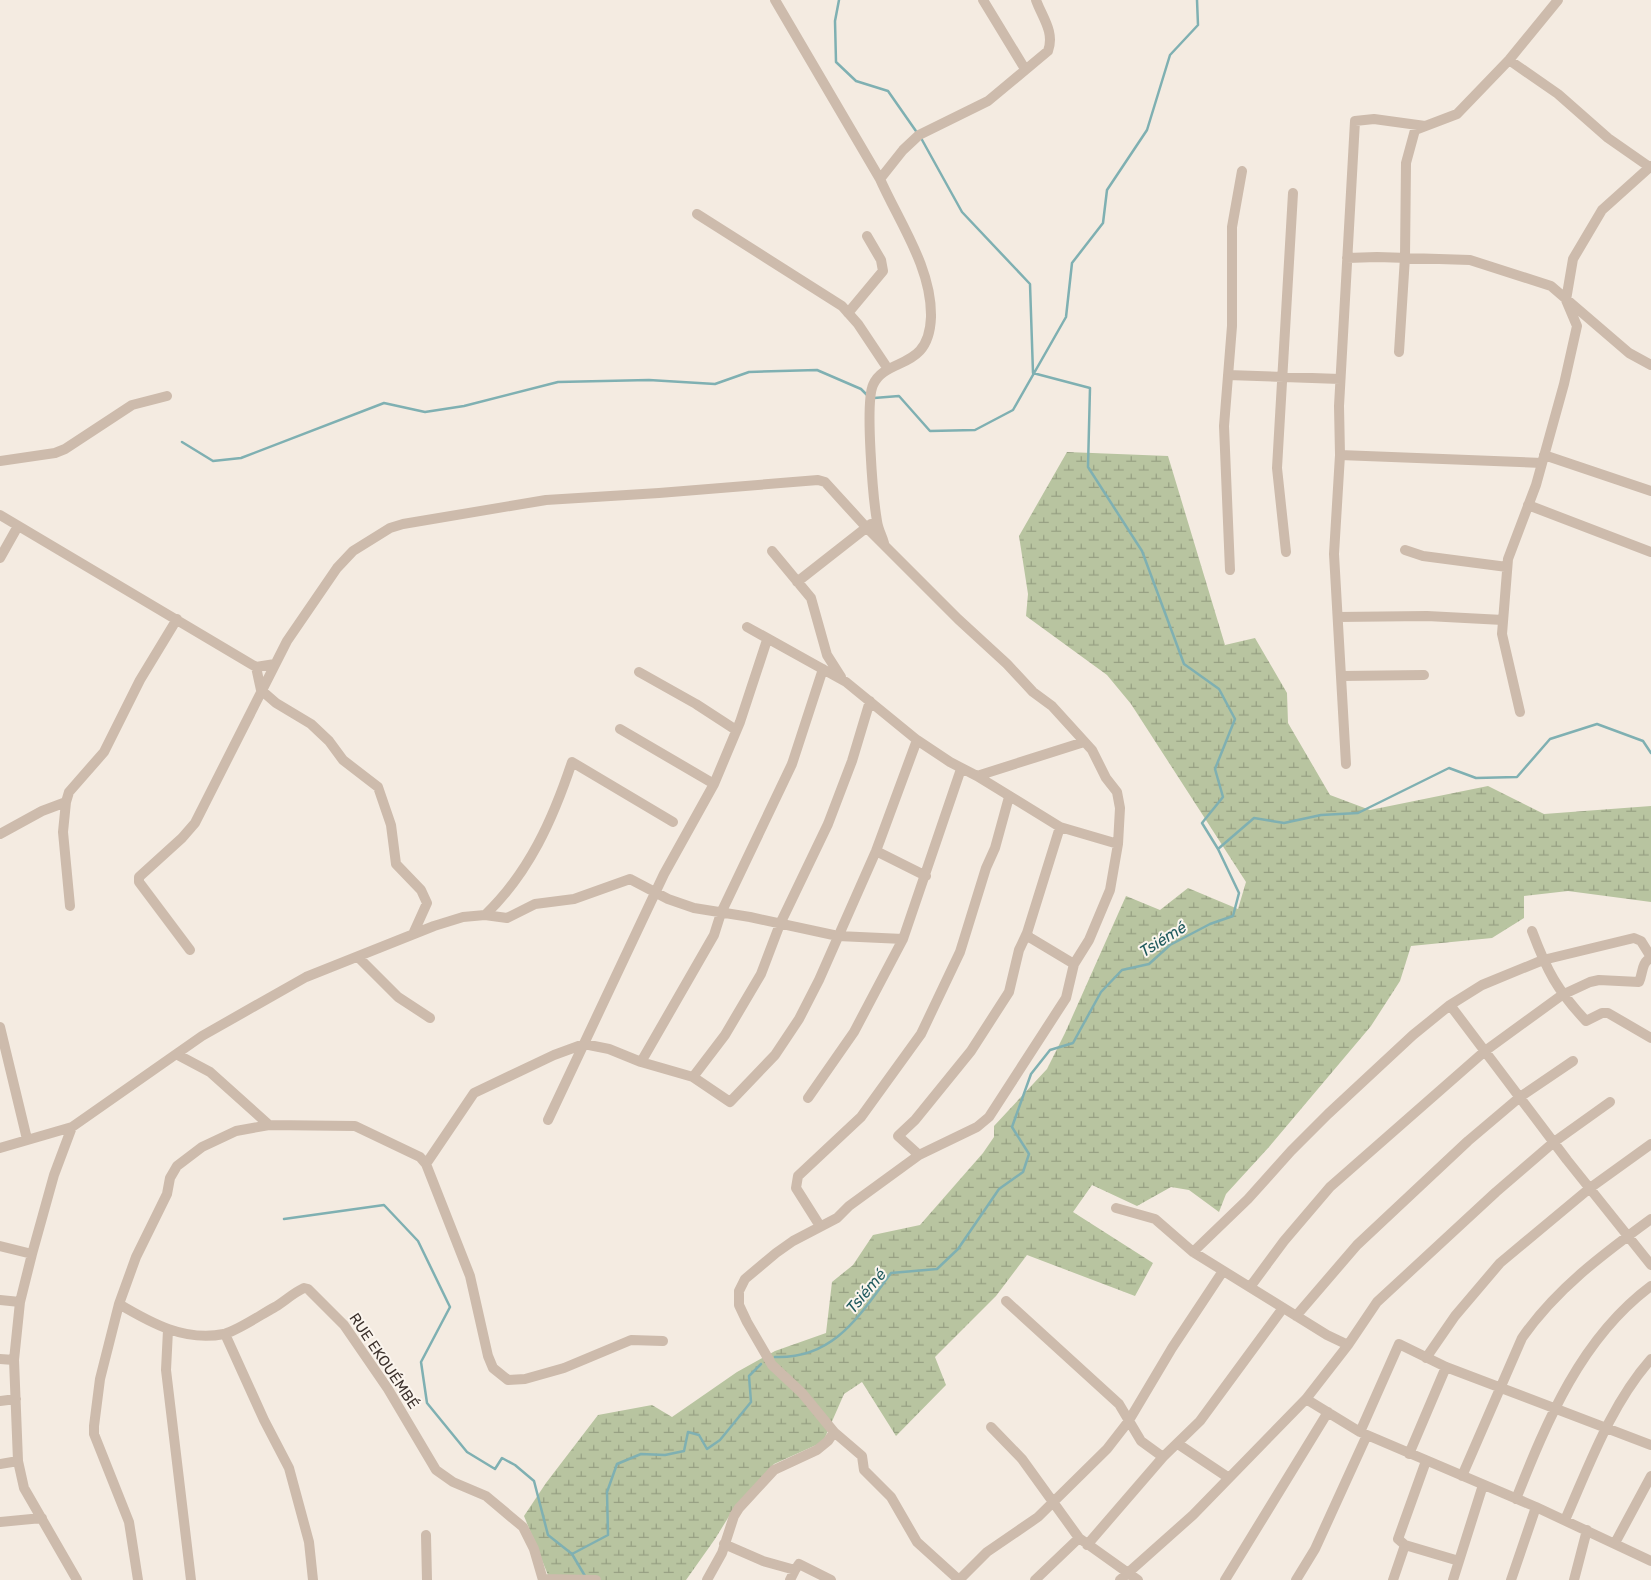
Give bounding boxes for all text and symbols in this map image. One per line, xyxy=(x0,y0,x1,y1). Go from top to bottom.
water label: Tsiémé xyxy=(1136,917,1190,961)
water label: Tsiémé xyxy=(842,1265,890,1317)
street label: RUE EKOUÉMBÉ xyxy=(345,1310,423,1412)

